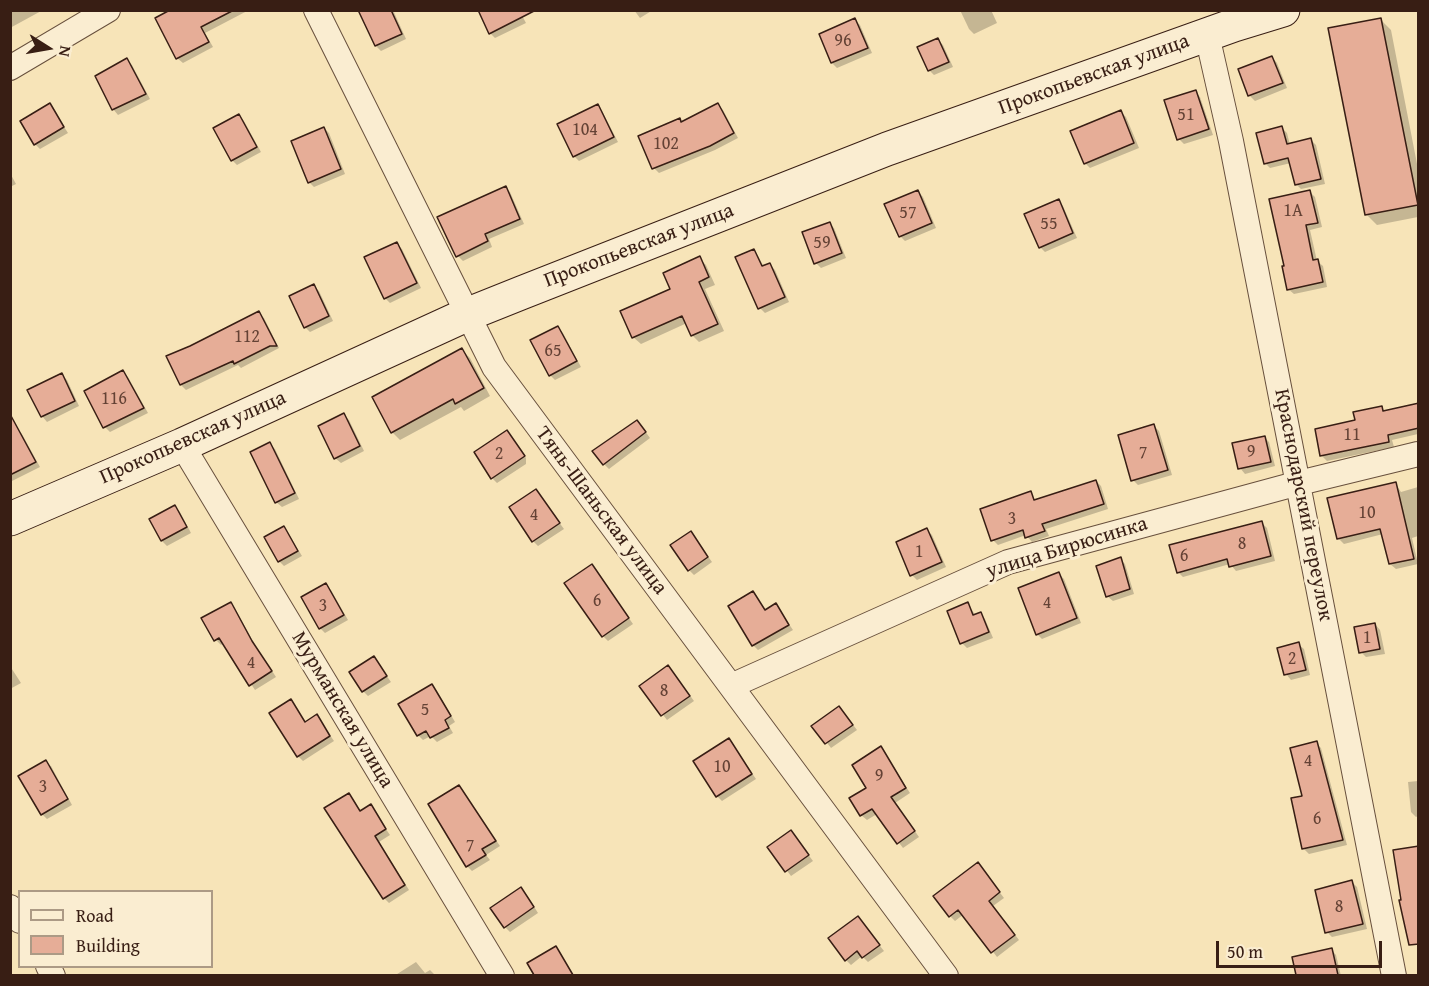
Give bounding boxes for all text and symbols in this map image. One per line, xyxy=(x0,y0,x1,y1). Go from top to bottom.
north arrow xyxy=(18,18,78,78)
street label: Прокопьевская улица xyxy=(995,29,1193,121)
house number: 96 xyxy=(834,30,852,52)
text: N xyxy=(53,44,78,59)
house number: 51 xyxy=(1177,104,1195,126)
house number: 104 xyxy=(572,119,598,141)
house number: 102 xyxy=(653,133,679,155)
street label: Прокопьевская улица xyxy=(540,198,738,294)
house number: 1А xyxy=(1283,200,1303,222)
house number: 57 xyxy=(899,202,917,224)
house number: 55 xyxy=(1040,213,1058,235)
house number: 59 xyxy=(813,232,831,254)
house number: 112 xyxy=(234,326,260,348)
house number: 65 xyxy=(544,340,562,362)
street label: Прокопьевская улица xyxy=(96,386,290,490)
street label: Краснодарский переулок xyxy=(1268,387,1338,623)
house number: 116 xyxy=(101,388,127,410)
street label: Тянь-Шаньская улица xyxy=(530,422,672,600)
house number: 11 xyxy=(1343,424,1361,446)
house number: 9 xyxy=(1247,441,1255,463)
house number: 7 xyxy=(1139,442,1147,464)
house number: 2 xyxy=(495,443,503,465)
house number: 10 xyxy=(1358,502,1376,524)
house number: 4 xyxy=(530,504,538,526)
house number: 3 xyxy=(1008,508,1016,530)
street label: улица Бирюсинка xyxy=(983,512,1151,584)
house number: 8 xyxy=(1238,533,1246,555)
house number: 1 xyxy=(915,541,923,563)
house number: 6 xyxy=(1180,545,1188,567)
house number: 6 xyxy=(593,590,601,612)
house number: 4 xyxy=(1043,592,1051,614)
house number: 3 xyxy=(319,595,327,617)
street label: Мурманская улица xyxy=(285,627,399,793)
house number: 1 xyxy=(1363,627,1371,649)
house number: 2 xyxy=(1288,648,1296,670)
house number: 4 xyxy=(247,652,255,674)
house number: 8 xyxy=(660,680,668,702)
house number: 5 xyxy=(421,699,429,721)
house number: 4 xyxy=(1304,750,1312,772)
house number: 10 xyxy=(713,756,731,778)
house number: 9 xyxy=(875,765,883,787)
house number: 3 xyxy=(39,776,47,798)
house number: 6 xyxy=(1313,808,1321,830)
house number: 7 xyxy=(466,835,474,857)
legend xyxy=(18,890,213,968)
house number: 8 xyxy=(1335,896,1343,918)
text: Road xyxy=(76,902,114,929)
scale bar xyxy=(1219,929,1386,967)
text: Building xyxy=(76,932,140,959)
text: 50 m xyxy=(1227,938,1263,965)

